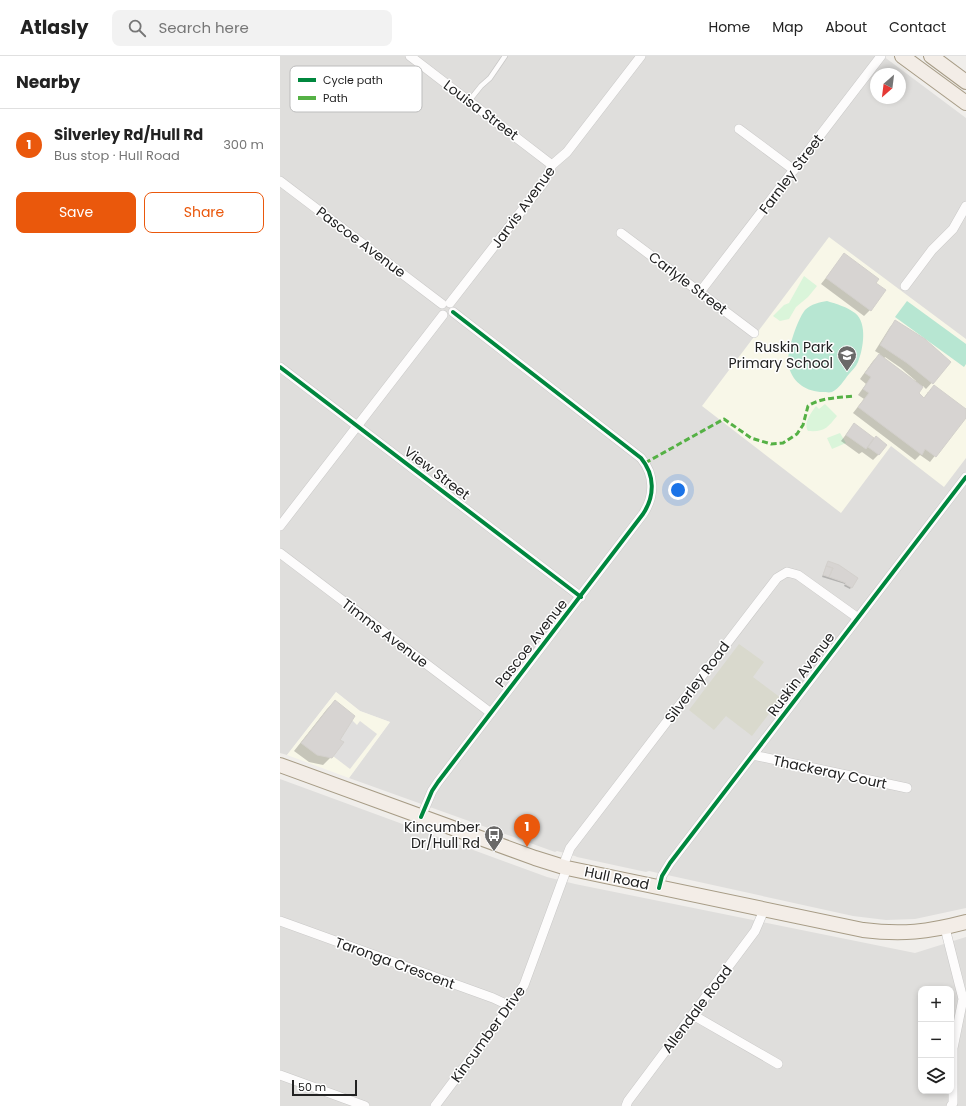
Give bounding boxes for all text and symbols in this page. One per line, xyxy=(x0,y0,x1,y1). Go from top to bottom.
search box xyxy=(112,10,392,46)
text: Atlasly xyxy=(20,14,88,41)
icon: search xyxy=(126,17,148,39)
text: Search here xyxy=(158,17,249,38)
text: Home xyxy=(708,17,750,37)
text: Map xyxy=(772,17,803,37)
text: About xyxy=(825,17,867,37)
text: Contact xyxy=(889,17,946,37)
legend xyxy=(290,66,422,112)
north arrow xyxy=(870,68,906,104)
text: Nearby xyxy=(16,70,80,94)
text: Cycle path xyxy=(323,72,383,88)
street label: Louisa Street xyxy=(439,75,523,145)
text: Path xyxy=(323,90,348,106)
text: Silverley Rd/Hull Rd xyxy=(54,124,203,145)
street label: Farnley Street xyxy=(754,130,828,218)
text: 1 xyxy=(27,135,31,154)
text: 300 m xyxy=(223,135,264,154)
text: Bus stop · Hull Road xyxy=(54,146,180,165)
street label: Jarvis Avenue xyxy=(486,162,560,252)
button: Save xyxy=(16,192,136,233)
button: Share xyxy=(144,192,264,233)
street label: Pascoe Avenue xyxy=(312,202,410,282)
street label: Carlyle Street xyxy=(645,247,731,319)
place label: Ruskin Park Primary School xyxy=(728,337,834,373)
school or university icon: Ruskin Park Primary School xyxy=(836,344,858,372)
street label: View Street xyxy=(400,442,474,504)
your location xyxy=(668,480,688,500)
street label: Timms Avenue xyxy=(338,594,433,672)
street label: Pascoe Avenue xyxy=(490,594,572,691)
street label: Ruskin Avenue xyxy=(763,628,839,720)
street label: Silverley Road xyxy=(660,637,734,727)
street label: Thackeray Court xyxy=(771,750,889,794)
pin: 1 xyxy=(514,814,540,847)
place label: Kincumber Dr/Hull Rd xyxy=(404,817,480,853)
bus stop icon: Kincumber Dr/Hull Rd xyxy=(483,824,505,852)
street label: Hull Road xyxy=(583,861,651,895)
street label: Taronga Crescent xyxy=(332,932,458,994)
street label: Allendale Road xyxy=(657,961,737,1057)
street label: Kincumber Drive xyxy=(446,981,530,1086)
map controls xyxy=(918,986,954,1094)
button: + xyxy=(918,986,954,1022)
button: − xyxy=(918,1022,954,1058)
button: layers xyxy=(918,1058,954,1094)
scale bar xyxy=(292,1078,357,1097)
text: 50 m xyxy=(298,1079,326,1095)

